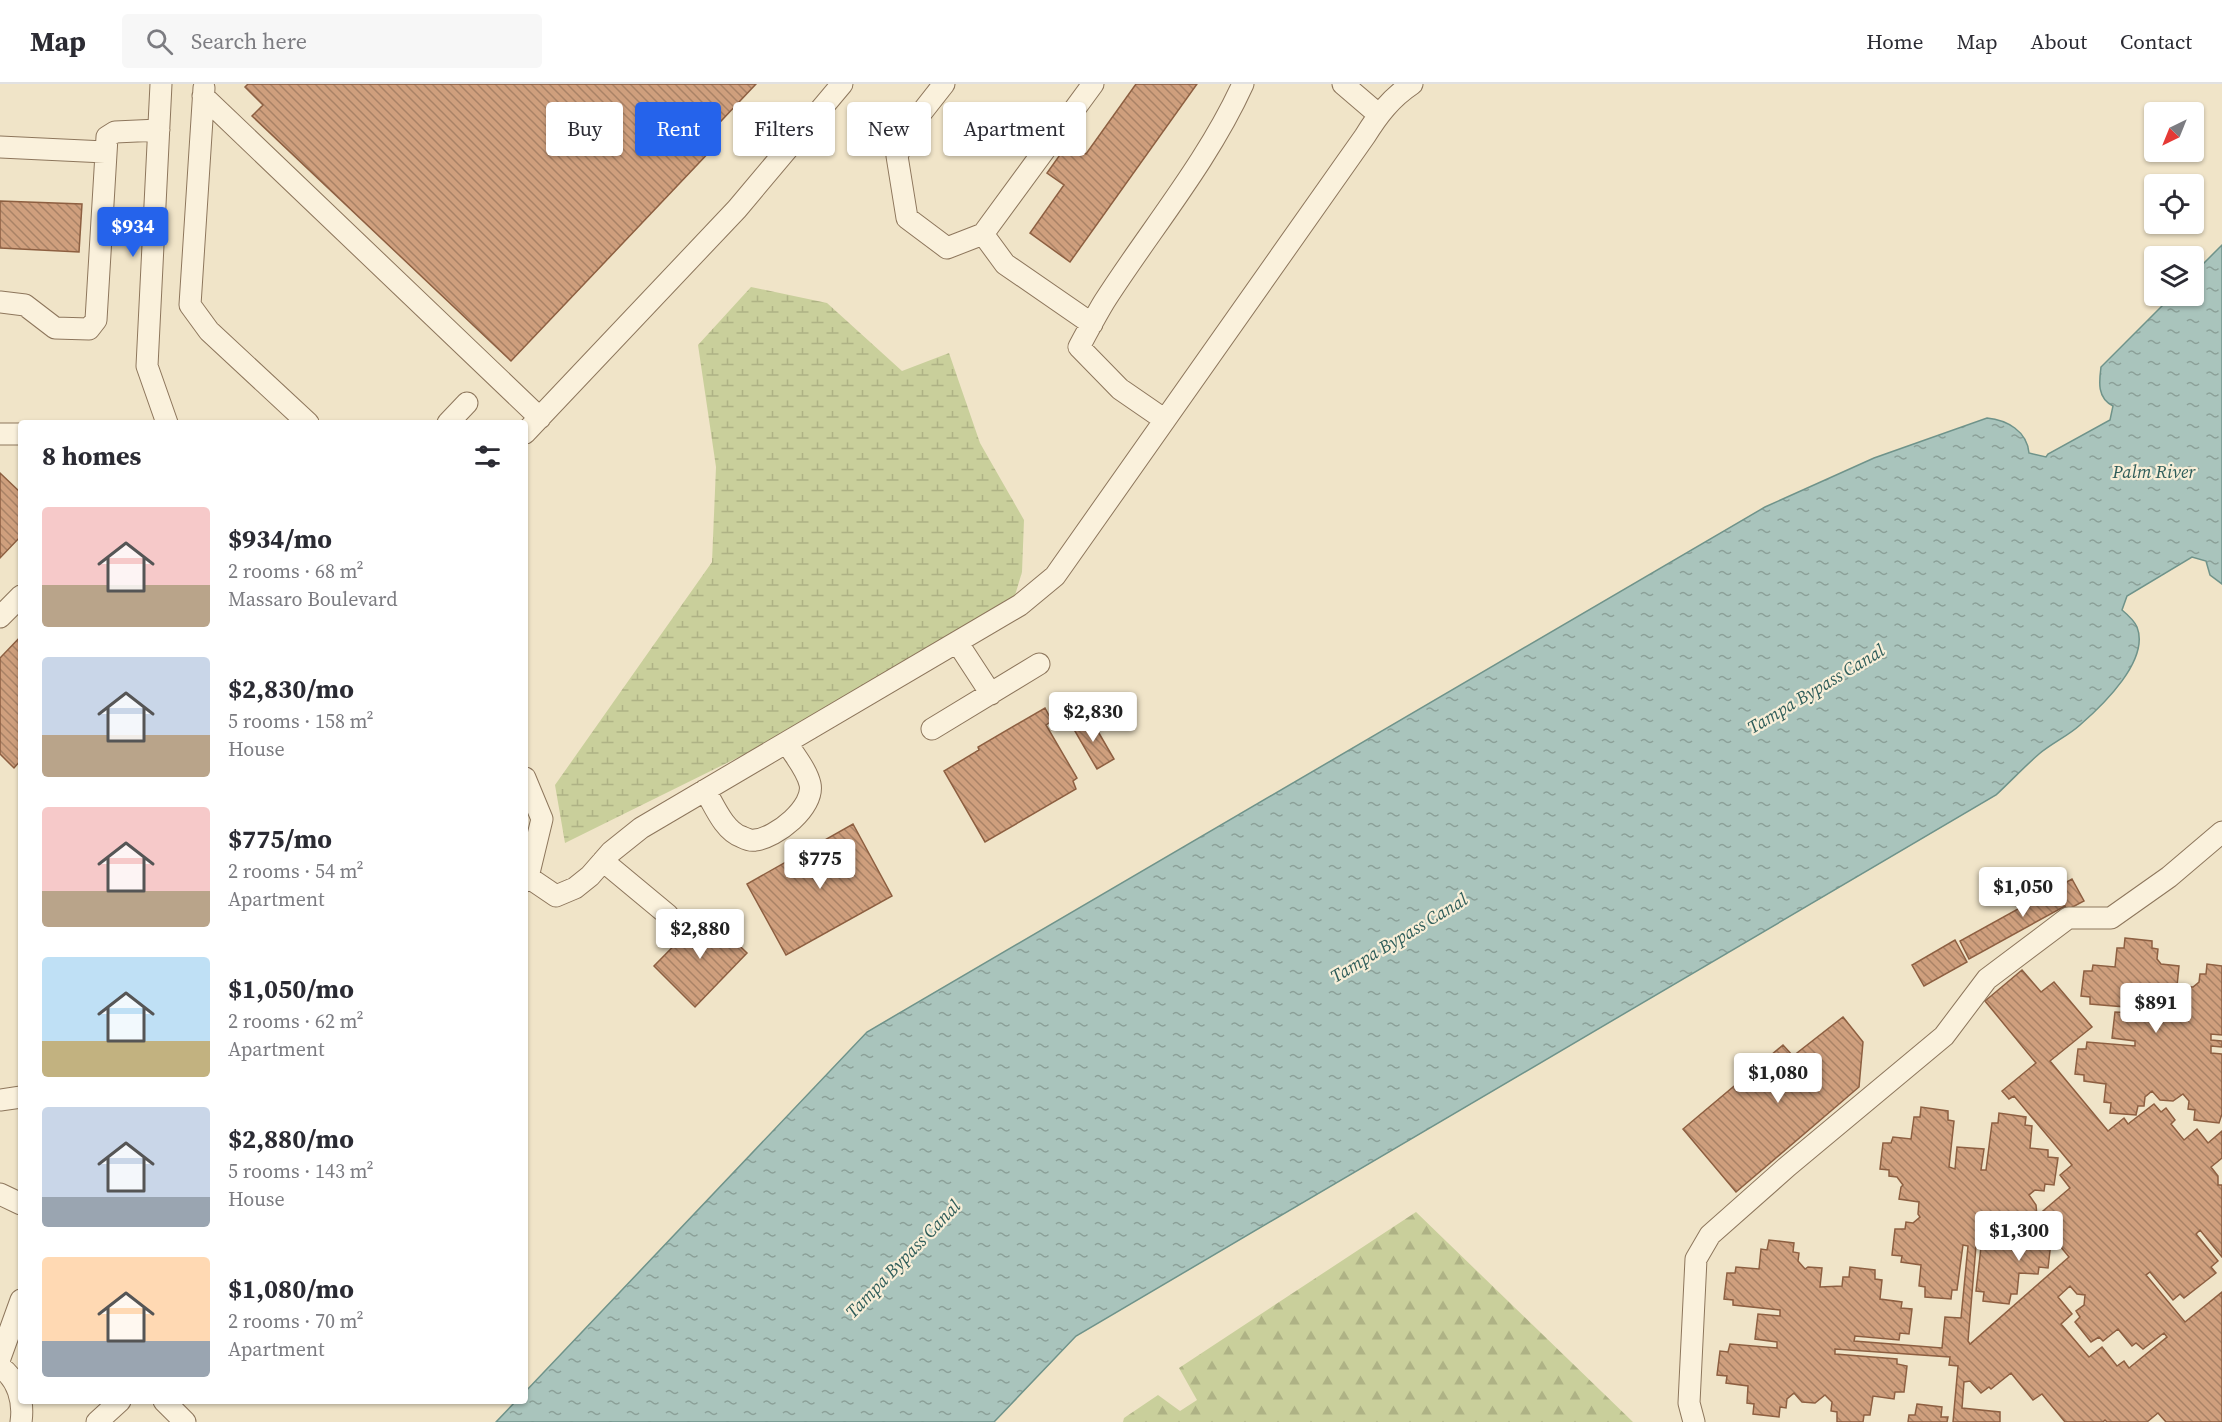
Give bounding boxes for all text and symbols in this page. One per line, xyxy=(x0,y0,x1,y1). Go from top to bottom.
search box xyxy=(122,14,542,68)
text: Map xyxy=(30,22,86,60)
icon: search xyxy=(143,25,176,58)
text: Search here xyxy=(191,26,307,56)
text: Home xyxy=(1866,27,1924,56)
text: Map xyxy=(1957,27,1998,56)
text: About xyxy=(2031,27,2087,56)
text: Contact xyxy=(2120,27,2192,56)
chip: Buy xyxy=(546,102,623,156)
chip: Rent xyxy=(635,102,721,156)
chip: Filters xyxy=(733,102,835,156)
chip: New xyxy=(847,102,931,156)
chip: Apartment xyxy=(943,102,1086,156)
north arrow xyxy=(2144,102,2204,162)
map controls xyxy=(2144,102,2204,306)
button: locate xyxy=(2144,174,2204,234)
pin: $934 xyxy=(97,207,169,258)
text: $934 xyxy=(111,212,155,240)
button: layers xyxy=(2144,246,2204,306)
text: 8 homes xyxy=(42,438,141,474)
icon: filters xyxy=(471,440,504,473)
water label: Palm River xyxy=(2111,459,2196,484)
text: $934/mo xyxy=(228,521,332,557)
icon: home xyxy=(90,531,162,603)
text: 2 rooms · 68 m² xyxy=(228,557,364,585)
text: Massaro Boulevard xyxy=(228,585,398,613)
water label: Tampa Bypass Canal xyxy=(1743,638,1889,739)
text: $2,830/mo xyxy=(228,671,354,707)
icon: home xyxy=(90,681,162,753)
pin: $2,830 xyxy=(1044,692,1142,743)
text: $2,830 xyxy=(1063,697,1123,725)
text: 5 rooms · 158 m² xyxy=(228,707,374,735)
text: House xyxy=(228,735,285,763)
text: $775/mo xyxy=(228,821,332,857)
icon: home xyxy=(90,831,162,903)
pin: $775 xyxy=(784,839,856,890)
text: $775 xyxy=(798,844,842,872)
text: 2 rooms · 54 m² xyxy=(228,857,364,885)
pin: $1,050 xyxy=(1974,867,2072,918)
text: $1,050 xyxy=(1993,872,2053,900)
text: Apartment xyxy=(228,885,325,913)
water label: Tampa Bypass Canal xyxy=(1326,887,1472,988)
pin: $2,880 xyxy=(651,909,749,960)
text: $2,880 xyxy=(670,914,730,942)
text: $1,050/mo xyxy=(228,971,354,1007)
icon: home xyxy=(90,981,162,1053)
pin: $891 xyxy=(2120,983,2192,1034)
text: $891 xyxy=(2134,988,2178,1016)
text: 2 rooms · 62 m² xyxy=(228,1007,364,1035)
text: Apartment xyxy=(228,1035,325,1063)
pin: $1,080 xyxy=(1729,1053,1827,1104)
text: $1,080 xyxy=(1748,1058,1808,1086)
text: $2,880/mo xyxy=(228,1121,354,1157)
icon: home xyxy=(90,1131,162,1203)
text: 5 rooms · 143 m² xyxy=(228,1157,374,1185)
text: House xyxy=(228,1185,285,1213)
water label: Tampa Bypass Canal xyxy=(840,1194,966,1323)
pin: $1,300 xyxy=(1970,1211,2068,1262)
text: $1,300 xyxy=(1989,1216,2049,1244)
text: $1,080/mo xyxy=(228,1271,354,1307)
icon: home xyxy=(90,1281,162,1353)
text: 2 rooms · 70 m² xyxy=(228,1307,364,1335)
text: Apartment xyxy=(228,1335,325,1363)

